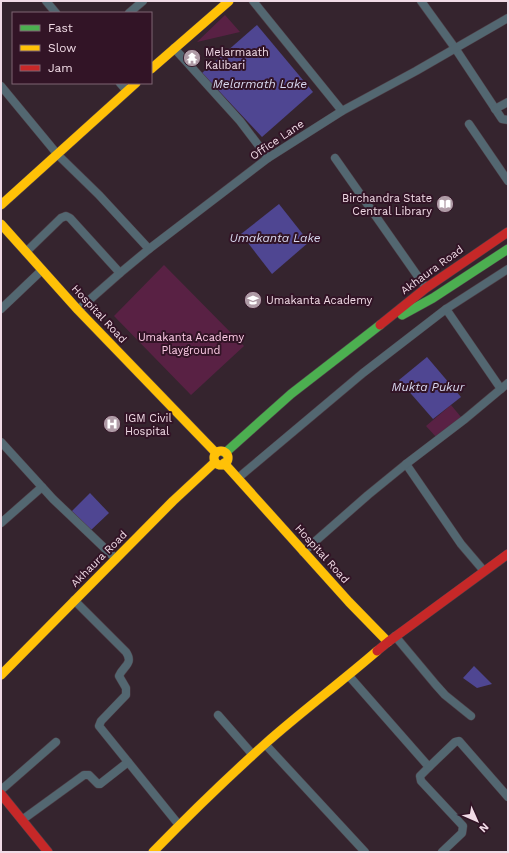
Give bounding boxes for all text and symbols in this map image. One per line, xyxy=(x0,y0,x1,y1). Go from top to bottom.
legend xyxy=(12,12,152,84)
text: Fast xyxy=(48,21,73,35)
text: Slow xyxy=(48,41,76,55)
place label: Melarmaath Kalibari xyxy=(205,46,269,72)
temple icon: Melarmaath Kalibari xyxy=(182,48,202,68)
text: Jam xyxy=(48,61,73,75)
water label: Melarmath Lake xyxy=(213,77,307,91)
street label: Office Lane xyxy=(248,117,306,163)
place label: Birchandra State Central Library xyxy=(342,192,432,218)
library icon: Birchandra State Central Library xyxy=(435,194,455,214)
water label: Umakanta Lake xyxy=(229,231,321,245)
street label: Akhaura Road xyxy=(398,243,466,297)
street label: Hospital Road xyxy=(69,282,129,346)
school or university icon: Umakanta Academy xyxy=(243,290,263,310)
place label: Umakanta Academy xyxy=(266,294,373,307)
park label: Umakanta Academy Playground xyxy=(138,331,244,357)
water label: Mukta Pukur xyxy=(392,380,466,394)
place label: IGM Civil Hospital xyxy=(125,412,172,438)
hospital icon: IGM Civil Hospital xyxy=(102,414,122,434)
street label: Hospital Road xyxy=(292,522,352,586)
street label: Akhaura Road xyxy=(68,528,130,590)
north arrow xyxy=(457,801,497,841)
text: N xyxy=(476,820,491,835)

